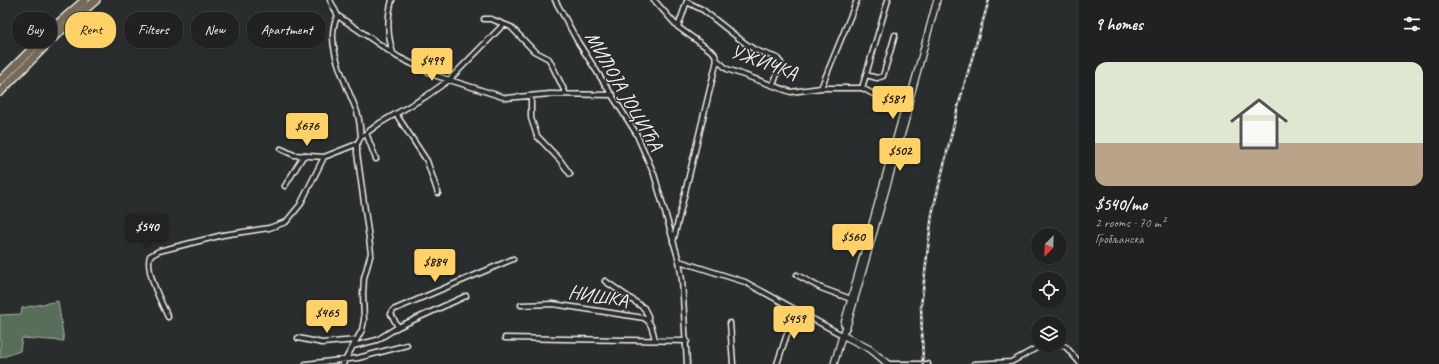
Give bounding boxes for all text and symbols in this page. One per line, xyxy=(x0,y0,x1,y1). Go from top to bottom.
chip: Buy xyxy=(12,12,57,48)
chip: Rent xyxy=(65,12,116,48)
chip: Filters xyxy=(124,12,183,48)
chip: New xyxy=(191,12,239,48)
chip: Apartment xyxy=(247,12,326,48)
icon: filters xyxy=(1401,13,1423,35)
text: 9 homes xyxy=(1095,14,1143,35)
street label: МИЛОЈА ЈОЦИЋА xyxy=(580,27,669,156)
street label: УЖИЧКА xyxy=(727,38,802,86)
pin: $499 xyxy=(408,48,456,82)
text: $499 xyxy=(420,53,444,69)
pin: $581 xyxy=(869,86,917,120)
icon: home xyxy=(1223,88,1295,160)
text: $581 xyxy=(881,91,905,107)
pin: $676 xyxy=(283,113,331,147)
text: $676 xyxy=(295,118,319,134)
pin: $502 xyxy=(876,138,924,172)
text: $502 xyxy=(888,143,912,159)
text: $540/mo xyxy=(1095,194,1147,215)
pin: $540 xyxy=(123,214,171,248)
text: 2 rooms · 70 m² xyxy=(1095,215,1165,231)
text: $540 xyxy=(135,219,159,235)
pin: $560 xyxy=(829,224,877,258)
north arrow xyxy=(1031,228,1067,264)
map controls xyxy=(1031,228,1067,352)
text: $560 xyxy=(841,229,865,245)
text: Гробљанска xyxy=(1095,231,1144,247)
pin: $884 xyxy=(411,249,459,283)
text: $884 xyxy=(423,254,447,270)
button: locate xyxy=(1031,272,1067,308)
street label: НИШКА xyxy=(566,279,630,313)
pin: $465 xyxy=(303,300,351,334)
text: $465 xyxy=(315,305,339,321)
pin: $459 xyxy=(770,306,818,340)
text: $459 xyxy=(782,311,806,327)
button: layers xyxy=(1031,316,1067,352)

